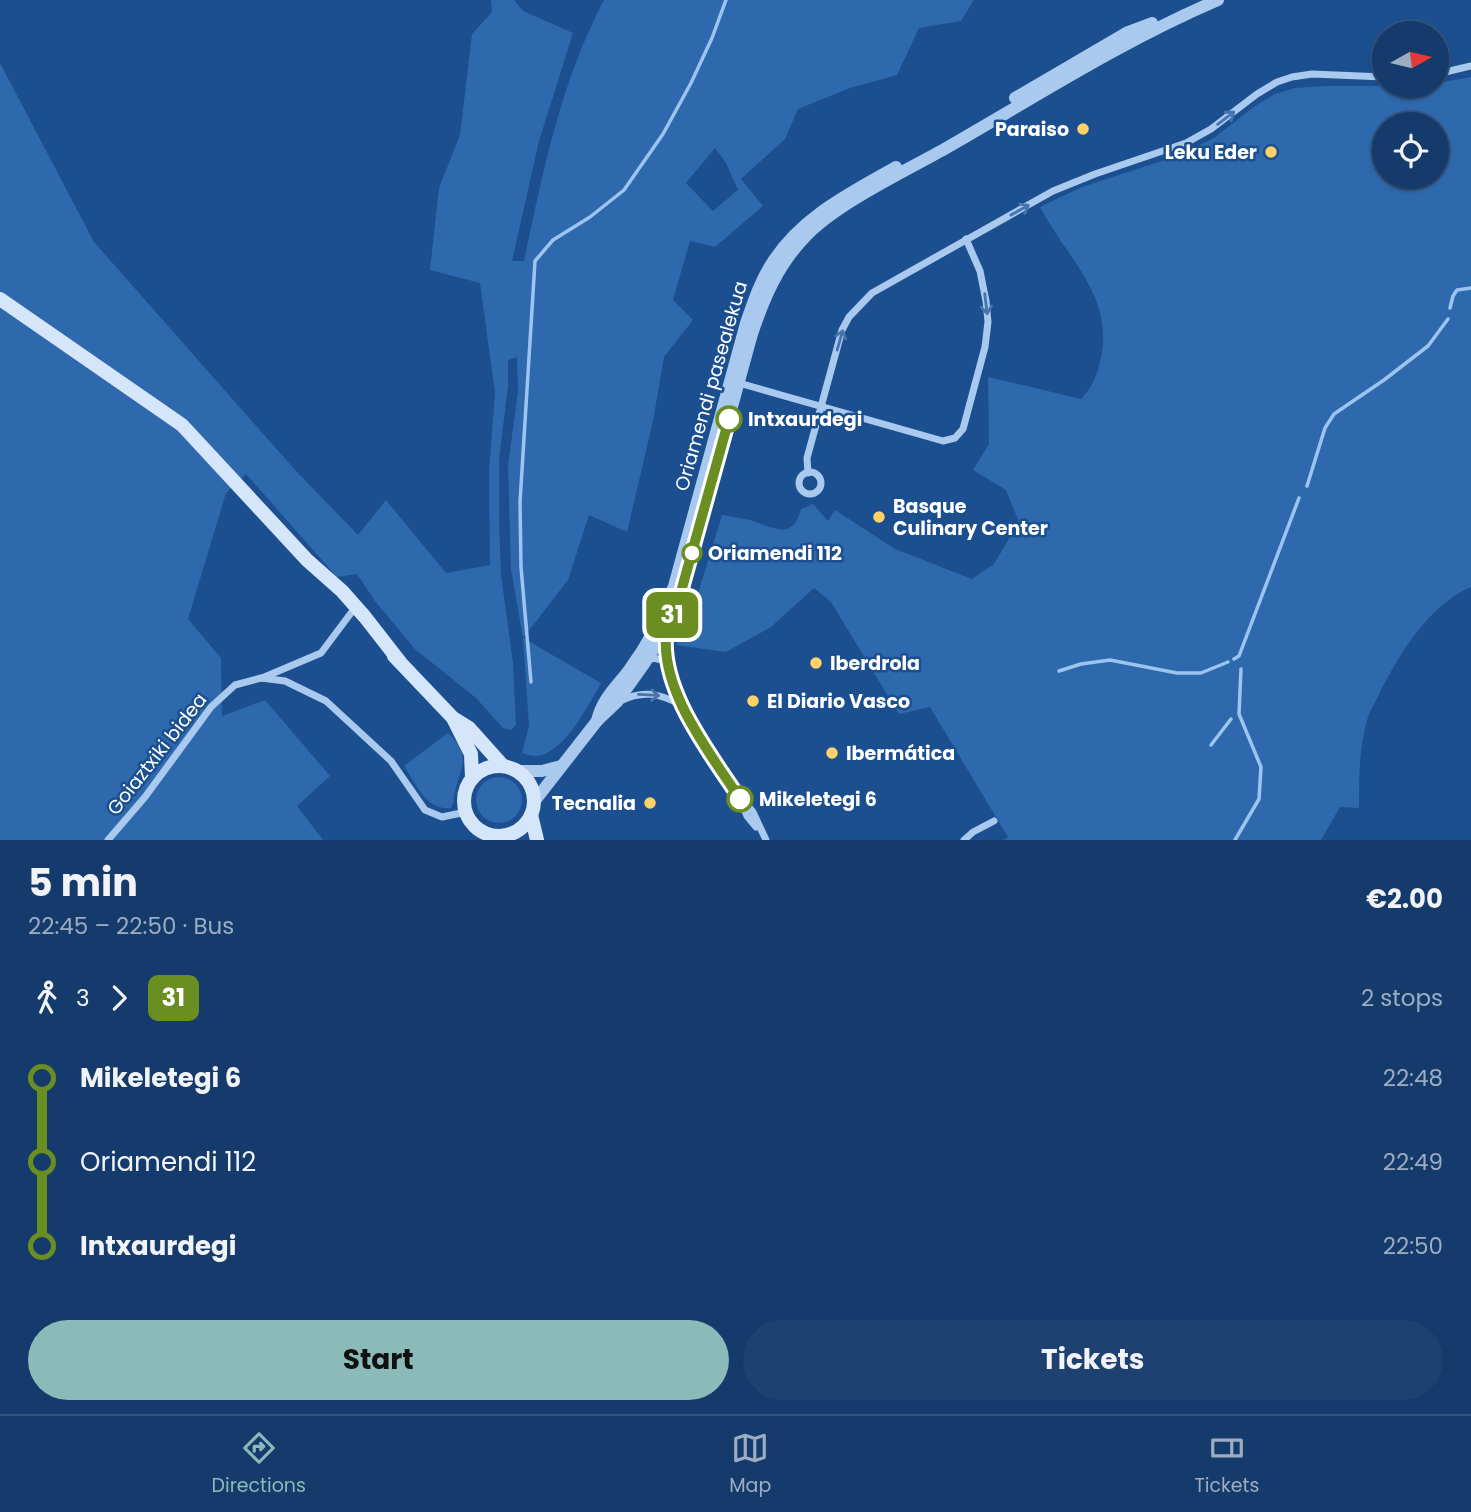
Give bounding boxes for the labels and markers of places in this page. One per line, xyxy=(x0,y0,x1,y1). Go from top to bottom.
place label: Paraiso xyxy=(995,116,1069,143)
marker: Paraiso xyxy=(1075,121,1091,137)
place label: Leku Eder xyxy=(1165,139,1257,166)
marker: Leku Eder xyxy=(1263,144,1279,160)
marker: Intxaurdegi xyxy=(716,406,742,432)
place label: Intxaurdegi xyxy=(748,406,862,433)
place label: Basque Culinary Center xyxy=(893,493,1048,542)
marker: Basque Culinary Center xyxy=(871,509,887,525)
place label: Oriamendi 112 xyxy=(708,540,842,567)
marker: Oriamendi 112 xyxy=(682,543,702,563)
place label: Iberdrola xyxy=(830,650,920,677)
marker: Iberdrola xyxy=(808,655,824,671)
place label: El Diario Vasco xyxy=(767,688,910,715)
marker: El Diario Vasco xyxy=(745,693,761,709)
place label: Ibermática xyxy=(846,740,955,767)
marker: Ibermática xyxy=(824,745,840,761)
marker: Mikeletegi 6 xyxy=(727,786,753,812)
place label: Mikeletegi 6 xyxy=(759,786,877,813)
place label: Tecnalia xyxy=(552,790,636,817)
marker: Tecnalia xyxy=(642,795,658,811)

